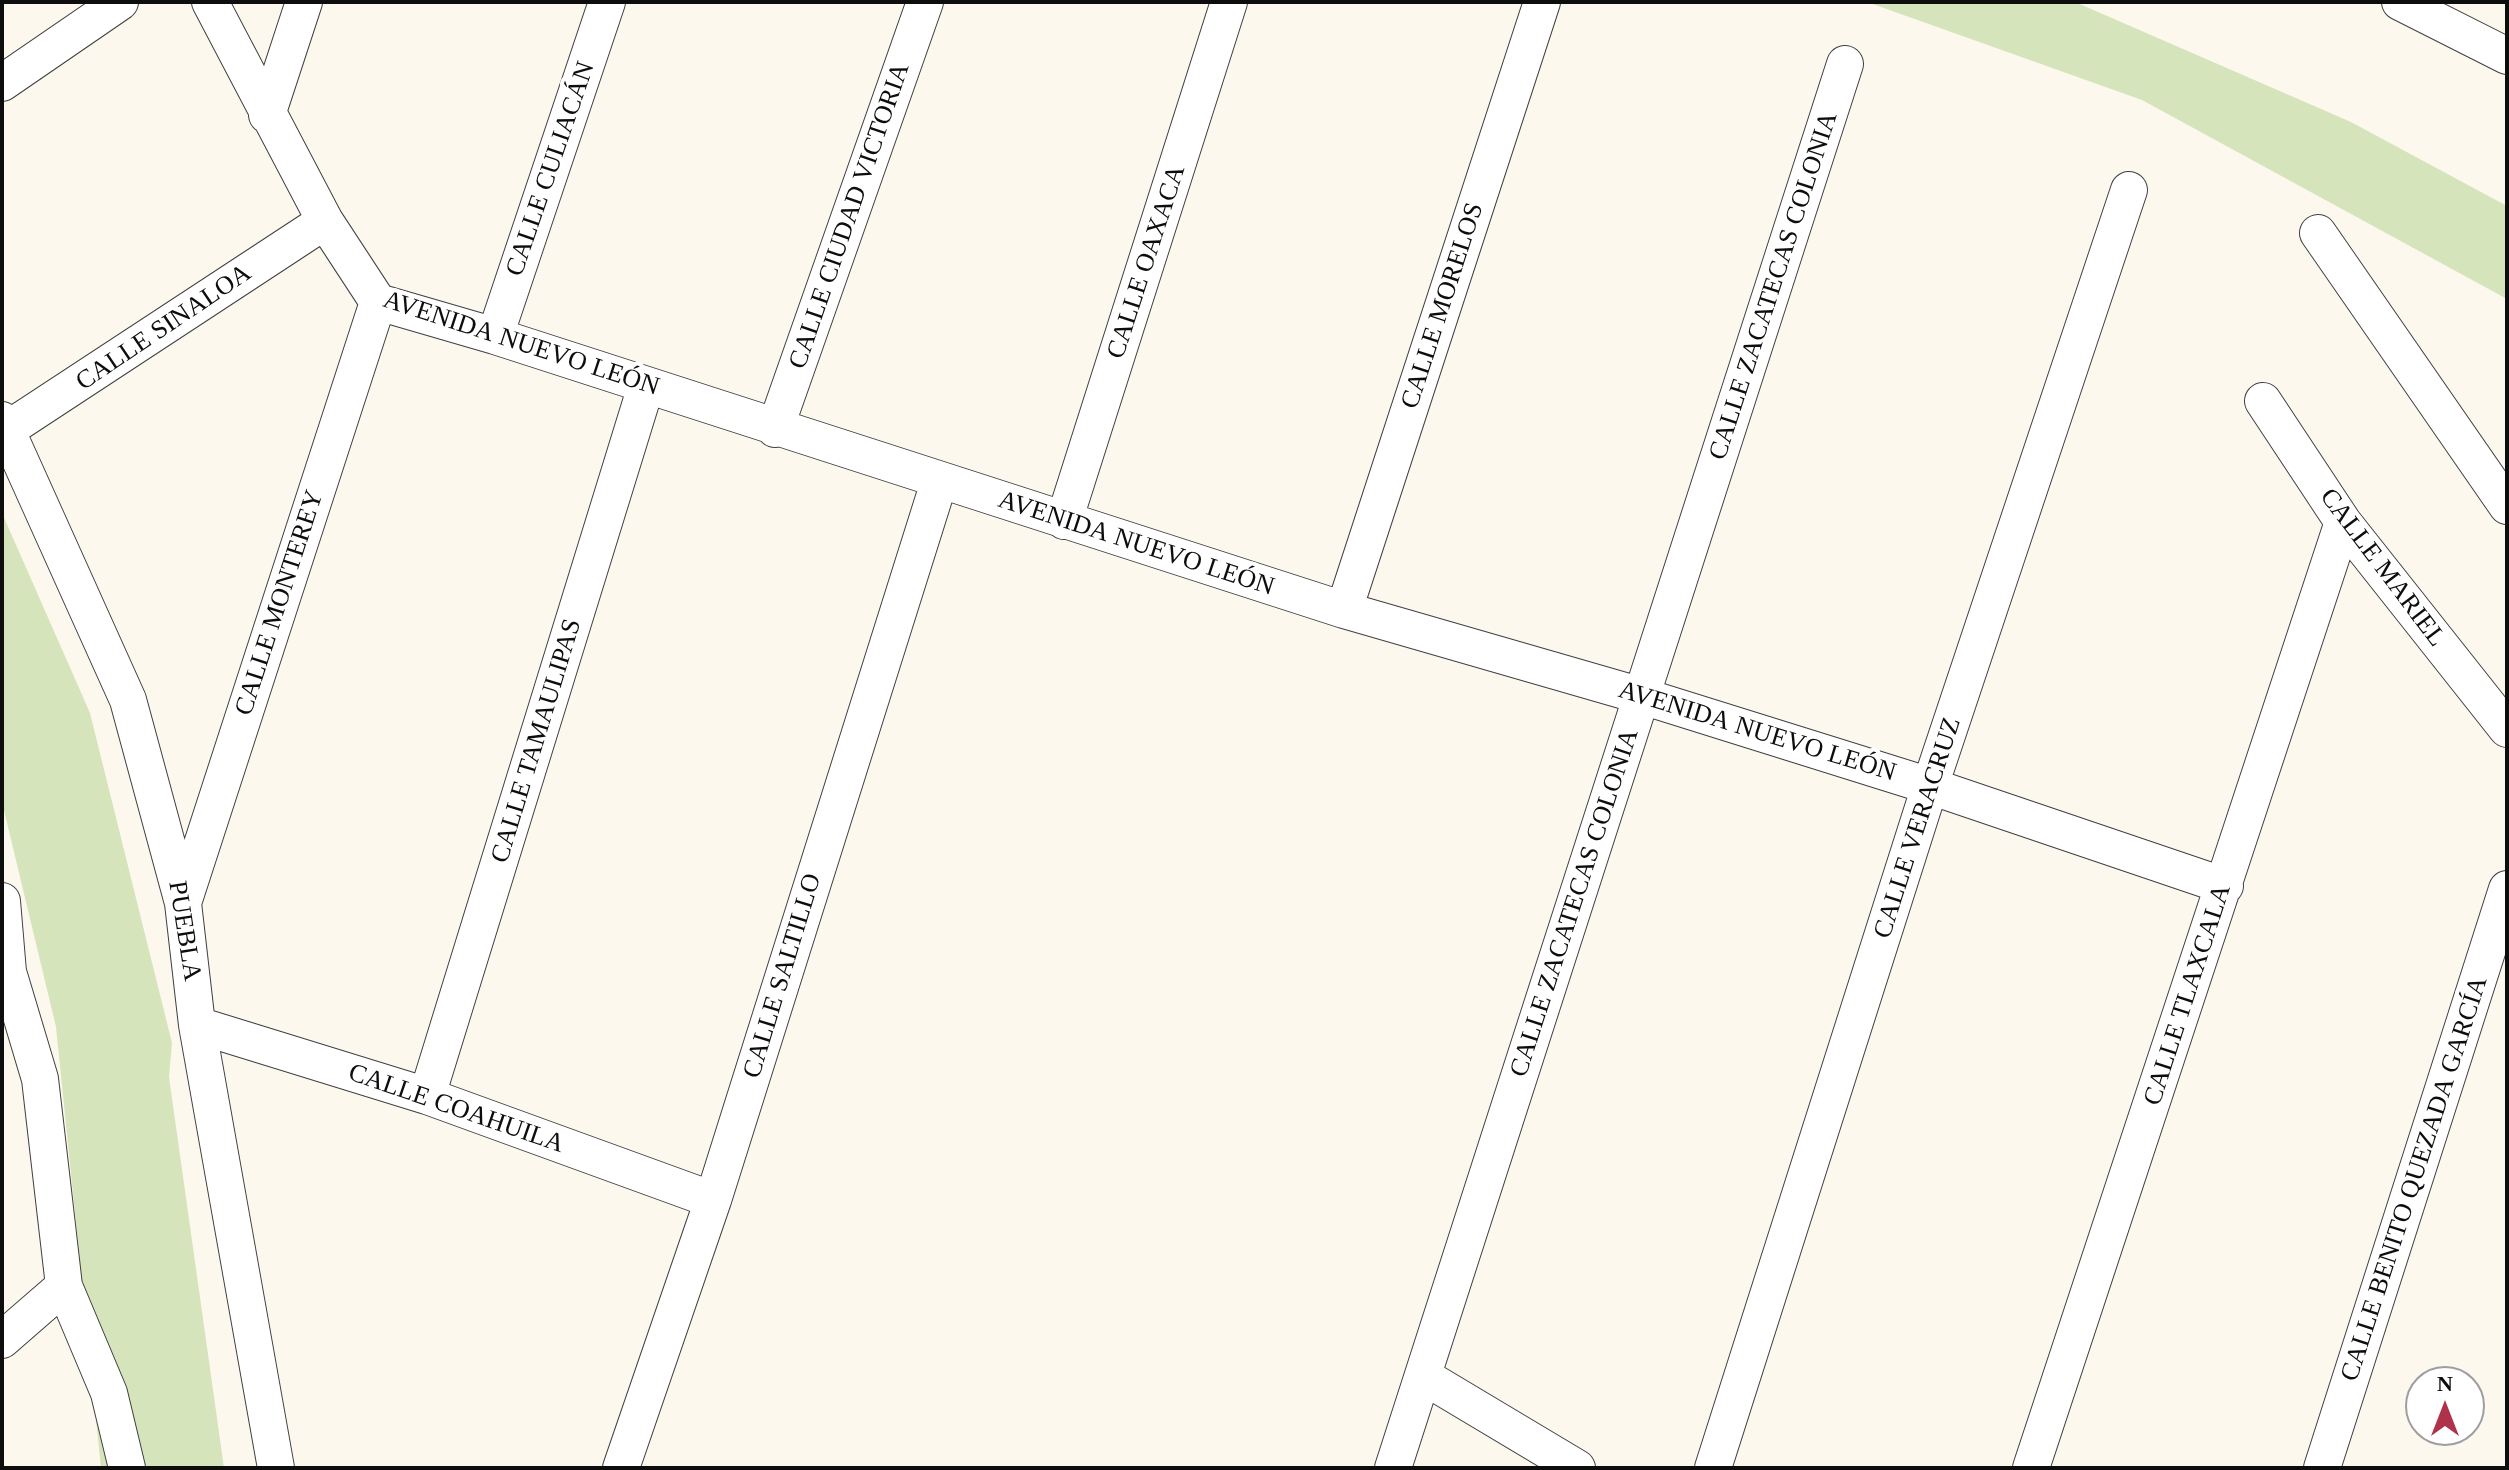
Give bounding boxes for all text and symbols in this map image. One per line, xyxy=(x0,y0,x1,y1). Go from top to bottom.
street label: CALLE CULIACÁN xyxy=(500,58,602,280)
street label: CALLE CIUDAD VICTORIA xyxy=(783,59,917,373)
street label: CALLE ZACATECAS COLONIA xyxy=(1703,108,1845,464)
street label: CALLE OAXACA xyxy=(1101,161,1193,363)
street label: CALLE MORELOS xyxy=(1395,199,1491,413)
street label: CALLE SINALOA xyxy=(71,258,257,398)
street label: AVENIDA NUEVO LEÓN xyxy=(379,285,663,403)
street label: CALLE MARIEL xyxy=(2312,483,2452,653)
street label: AVENIDA NUEVO LEÓN xyxy=(994,485,1278,603)
street label: CALLE MONTEREY xyxy=(229,487,331,719)
street label: CALLE TAMAULIPAS xyxy=(485,615,589,867)
street label: AVENIDA NUEVO LEÓN xyxy=(1615,675,1899,789)
street label: CALLE VERACRUZ xyxy=(1868,714,1968,942)
street label: CALLE ZACATECAS COLONIA xyxy=(1504,725,1646,1081)
street label: CALLE SALTILLO xyxy=(737,870,829,1082)
street label: PUEBLA xyxy=(161,879,207,983)
street label: CALLE TLAXCALA xyxy=(2138,881,2238,1109)
street label: CALLE BENITO QUEZADA GARCÍA xyxy=(2335,973,2495,1385)
street label: CALLE COAHUILA xyxy=(344,1057,568,1161)
north arrow xyxy=(2405,1366,2485,1446)

